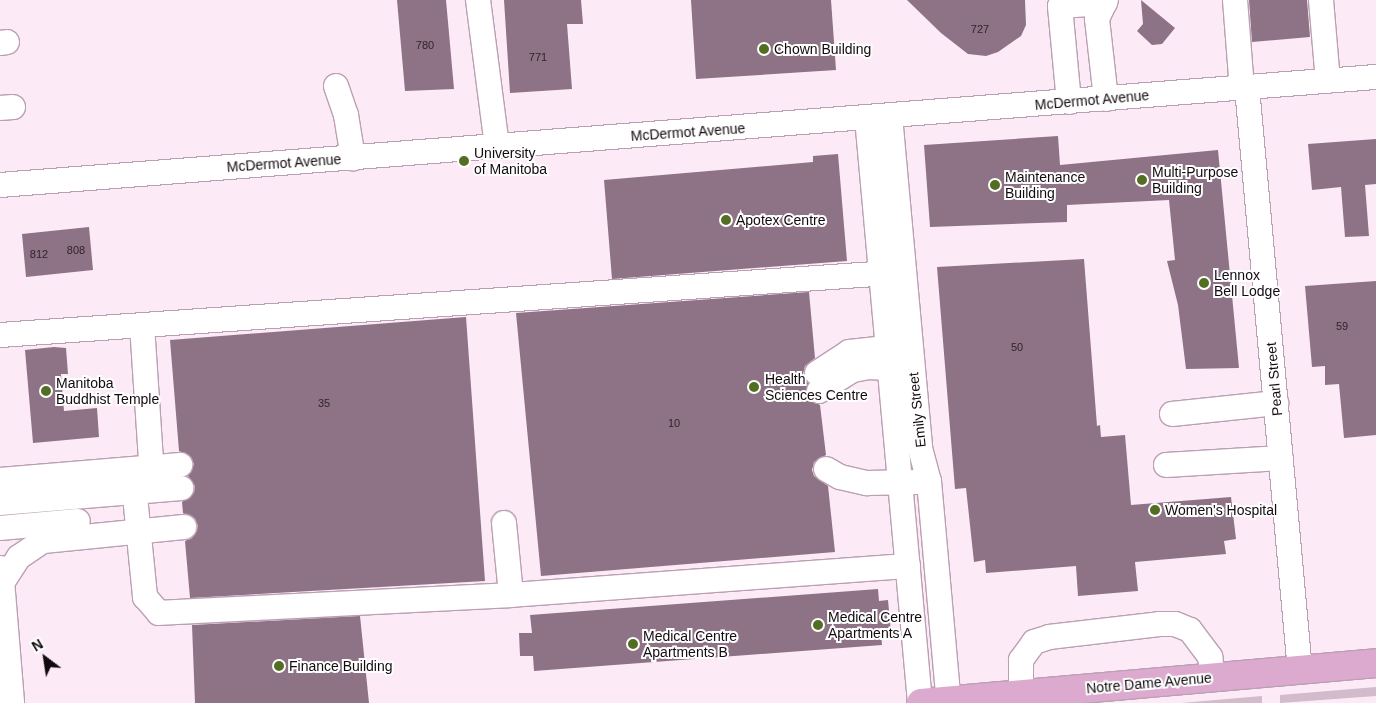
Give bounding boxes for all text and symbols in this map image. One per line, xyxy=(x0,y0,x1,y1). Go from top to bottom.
house number: 727 xyxy=(971,22,989,36)
house number: 780 xyxy=(416,38,434,52)
place label: Chown Building xyxy=(774,41,871,57)
marker: Chown Building xyxy=(758,43,770,55)
house number: 771 xyxy=(529,50,547,64)
street label: McDermot Avenue xyxy=(1034,87,1150,113)
street label: McDermot Avenue xyxy=(630,120,746,144)
place label: University of Manitoba xyxy=(474,145,547,178)
street label: McDermot Avenue xyxy=(226,151,342,175)
marker: University of Manitoba xyxy=(458,155,470,167)
place label: Multi-Purpose Building xyxy=(1152,164,1238,196)
place label: Maintenance Building xyxy=(1005,169,1085,202)
marker: Multi-Purpose Building xyxy=(1136,174,1148,186)
marker: Maintenance Building xyxy=(989,179,1001,191)
place label: Apotex Centre xyxy=(736,212,825,228)
marker: Apotex Centre xyxy=(720,214,732,226)
house number: 808 xyxy=(67,243,85,257)
house number: 812 xyxy=(30,247,48,261)
place label: Lennox Bell Lodge xyxy=(1214,267,1280,300)
marker: Lennox Bell Lodge xyxy=(1198,277,1210,289)
house number: 59 xyxy=(1336,319,1348,333)
house number: 50 xyxy=(1011,340,1023,354)
street label: Pearl Street xyxy=(1262,341,1286,417)
place label: Health Sciences Centre xyxy=(765,371,868,404)
street label: Emily Street xyxy=(905,372,929,448)
place label: Manitoba Buddhist Temple xyxy=(56,375,160,408)
marker: Health Sciences Centre xyxy=(747,380,761,394)
marker: Manitoba Buddhist Temple xyxy=(40,385,52,397)
house number: 35 xyxy=(318,396,330,410)
house number: 10 xyxy=(668,416,680,430)
place label: Women's Hospital xyxy=(1165,502,1277,518)
marker: Women's Hospital xyxy=(1149,504,1161,516)
place label: Medical Centre Apartments A xyxy=(828,609,922,642)
marker: Medical Centre Apartments A xyxy=(812,619,824,631)
place label: Medical Centre Apartments B xyxy=(643,628,737,660)
north arrow xyxy=(20,633,70,683)
text: N xyxy=(29,636,46,655)
marker: Medical Centre Apartments B xyxy=(627,638,639,650)
place label: Finance Building xyxy=(289,658,393,674)
marker: Finance Building xyxy=(273,660,285,672)
street label: Notre Dame Avenue xyxy=(1085,669,1213,697)

